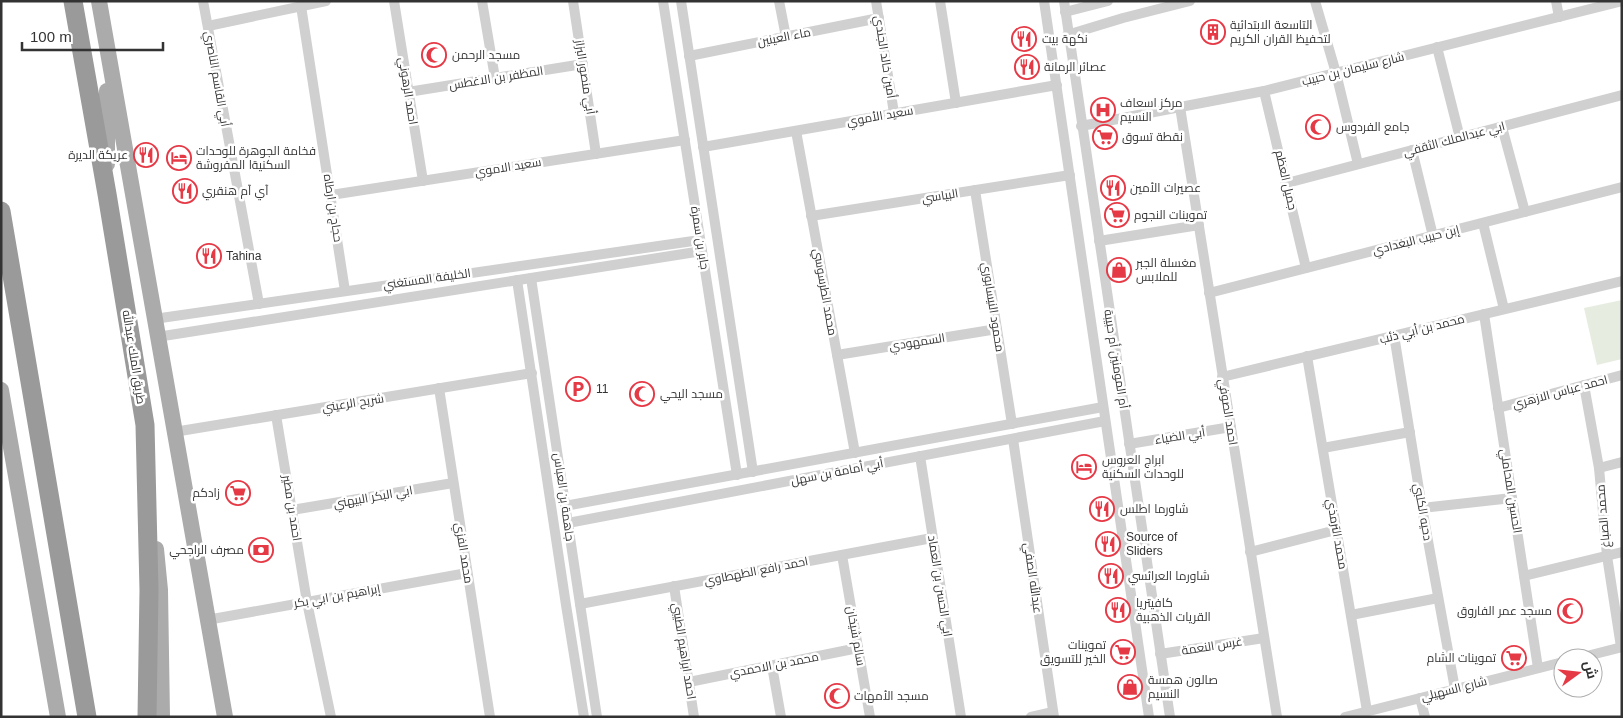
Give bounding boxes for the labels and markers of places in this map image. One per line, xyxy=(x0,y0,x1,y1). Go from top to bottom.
place label: التاسعة الابتدائية لتحفيظ القران الكريم xyxy=(1230,18,1331,47)
building icon: التاسعة الابتدائية لتحفيظ القران الكريم xyxy=(1200,19,1226,45)
restaurant icon: نكهة بيت xyxy=(1011,26,1037,52)
place label: نكهة بيت xyxy=(1042,32,1088,46)
mosque icon: مسجد الرحمن xyxy=(421,42,447,68)
place label: مسجد الرحمن xyxy=(452,48,520,62)
restaurant icon: عصائر الرمانة xyxy=(1014,54,1040,80)
place label: عصائر الرمانة xyxy=(1044,60,1107,74)
place label: مركز اسعاف النسيم xyxy=(1120,96,1182,125)
hospital icon: مركز اسعاف النسيم xyxy=(1090,97,1116,123)
mosque icon: جامع الفردوس xyxy=(1305,114,1331,140)
place label: جامع الفردوس xyxy=(1336,120,1409,135)
supermarket icon: نقطة تسوق xyxy=(1092,124,1118,150)
place label: نقطة تسوق xyxy=(1122,130,1183,144)
restaurant icon: عريكة الديرة xyxy=(133,142,159,168)
place label: فخامة الجوهرة للوحدات السكنيةا المفروشة xyxy=(196,144,316,172)
hotel icon: فخامة الجوهرة للوحدات السكنيةا المفروشة xyxy=(166,145,192,171)
place label: عريكة الديرة xyxy=(68,148,128,162)
restaurant icon: عصيرات الأمين xyxy=(1100,175,1126,201)
restaurant icon: آي آم هنقري xyxy=(172,178,198,204)
place label: عصيرات الأمين xyxy=(1130,181,1201,195)
place label: آي آم هنقري xyxy=(202,184,269,201)
supermarket icon: تموينات النجوم xyxy=(1104,202,1130,228)
place label: تموينات النجوم xyxy=(1134,208,1208,223)
restaurant icon: Tahina xyxy=(196,243,222,269)
place label: Tahina xyxy=(226,249,262,263)
place label: مغسلة الجبر للملابس xyxy=(1135,256,1197,284)
shop icon: مغسلة الجبر للملابس xyxy=(1106,257,1132,283)
parking icon: 11 xyxy=(565,376,591,402)
mosque icon: مسجد اليحي xyxy=(629,381,655,407)
place label: 11 xyxy=(596,382,609,396)
place label: مسجد اليحي xyxy=(660,387,723,404)
place label: ابراج العروس للوحدات السكنية xyxy=(1102,453,1184,481)
hotel icon: ابراج العروس للوحدات السكنية xyxy=(1071,454,1097,480)
supermarket icon: زادكم xyxy=(225,480,251,506)
place label: زادكم xyxy=(192,486,220,501)
restaurant icon: شاورما اطلس xyxy=(1089,496,1115,522)
place label: شاورما اطلس xyxy=(1120,502,1189,516)
place label: Source of Sliders xyxy=(1126,530,1178,558)
restaurant icon: Source of Sliders xyxy=(1095,531,1121,557)
bank icon: مصرف الراجحي xyxy=(248,537,274,563)
place label: مصرف الراجحي xyxy=(169,543,244,560)
restaurant icon: شاورما العرائسي xyxy=(1098,563,1124,589)
place label: شاورما العرائسي xyxy=(1128,569,1210,586)
place label: كافيتريا القريات الذهبية xyxy=(1136,596,1211,624)
restaurant icon: كافيتريا القريات الذهبية xyxy=(1105,597,1131,623)
mosque icon: مسجد عمر الفاروق xyxy=(1557,598,1583,624)
place label: مسجد عمر الفاروق xyxy=(1457,604,1552,618)
place label: تموينات الخير للتسويق xyxy=(1040,638,1107,666)
supermarket icon: تموينات الخير للتسويق xyxy=(1110,639,1136,665)
supermarket icon: تموينات الشام xyxy=(1501,645,1527,671)
place label: تموينات الشام xyxy=(1427,651,1497,666)
place label: صالون همسة النسيم xyxy=(1148,673,1218,702)
shop icon: صالون همسة النسيم xyxy=(1117,674,1143,700)
mosque icon: مسجد الأمهات xyxy=(824,683,850,709)
place label: مسجد الأمهات xyxy=(854,689,929,703)

